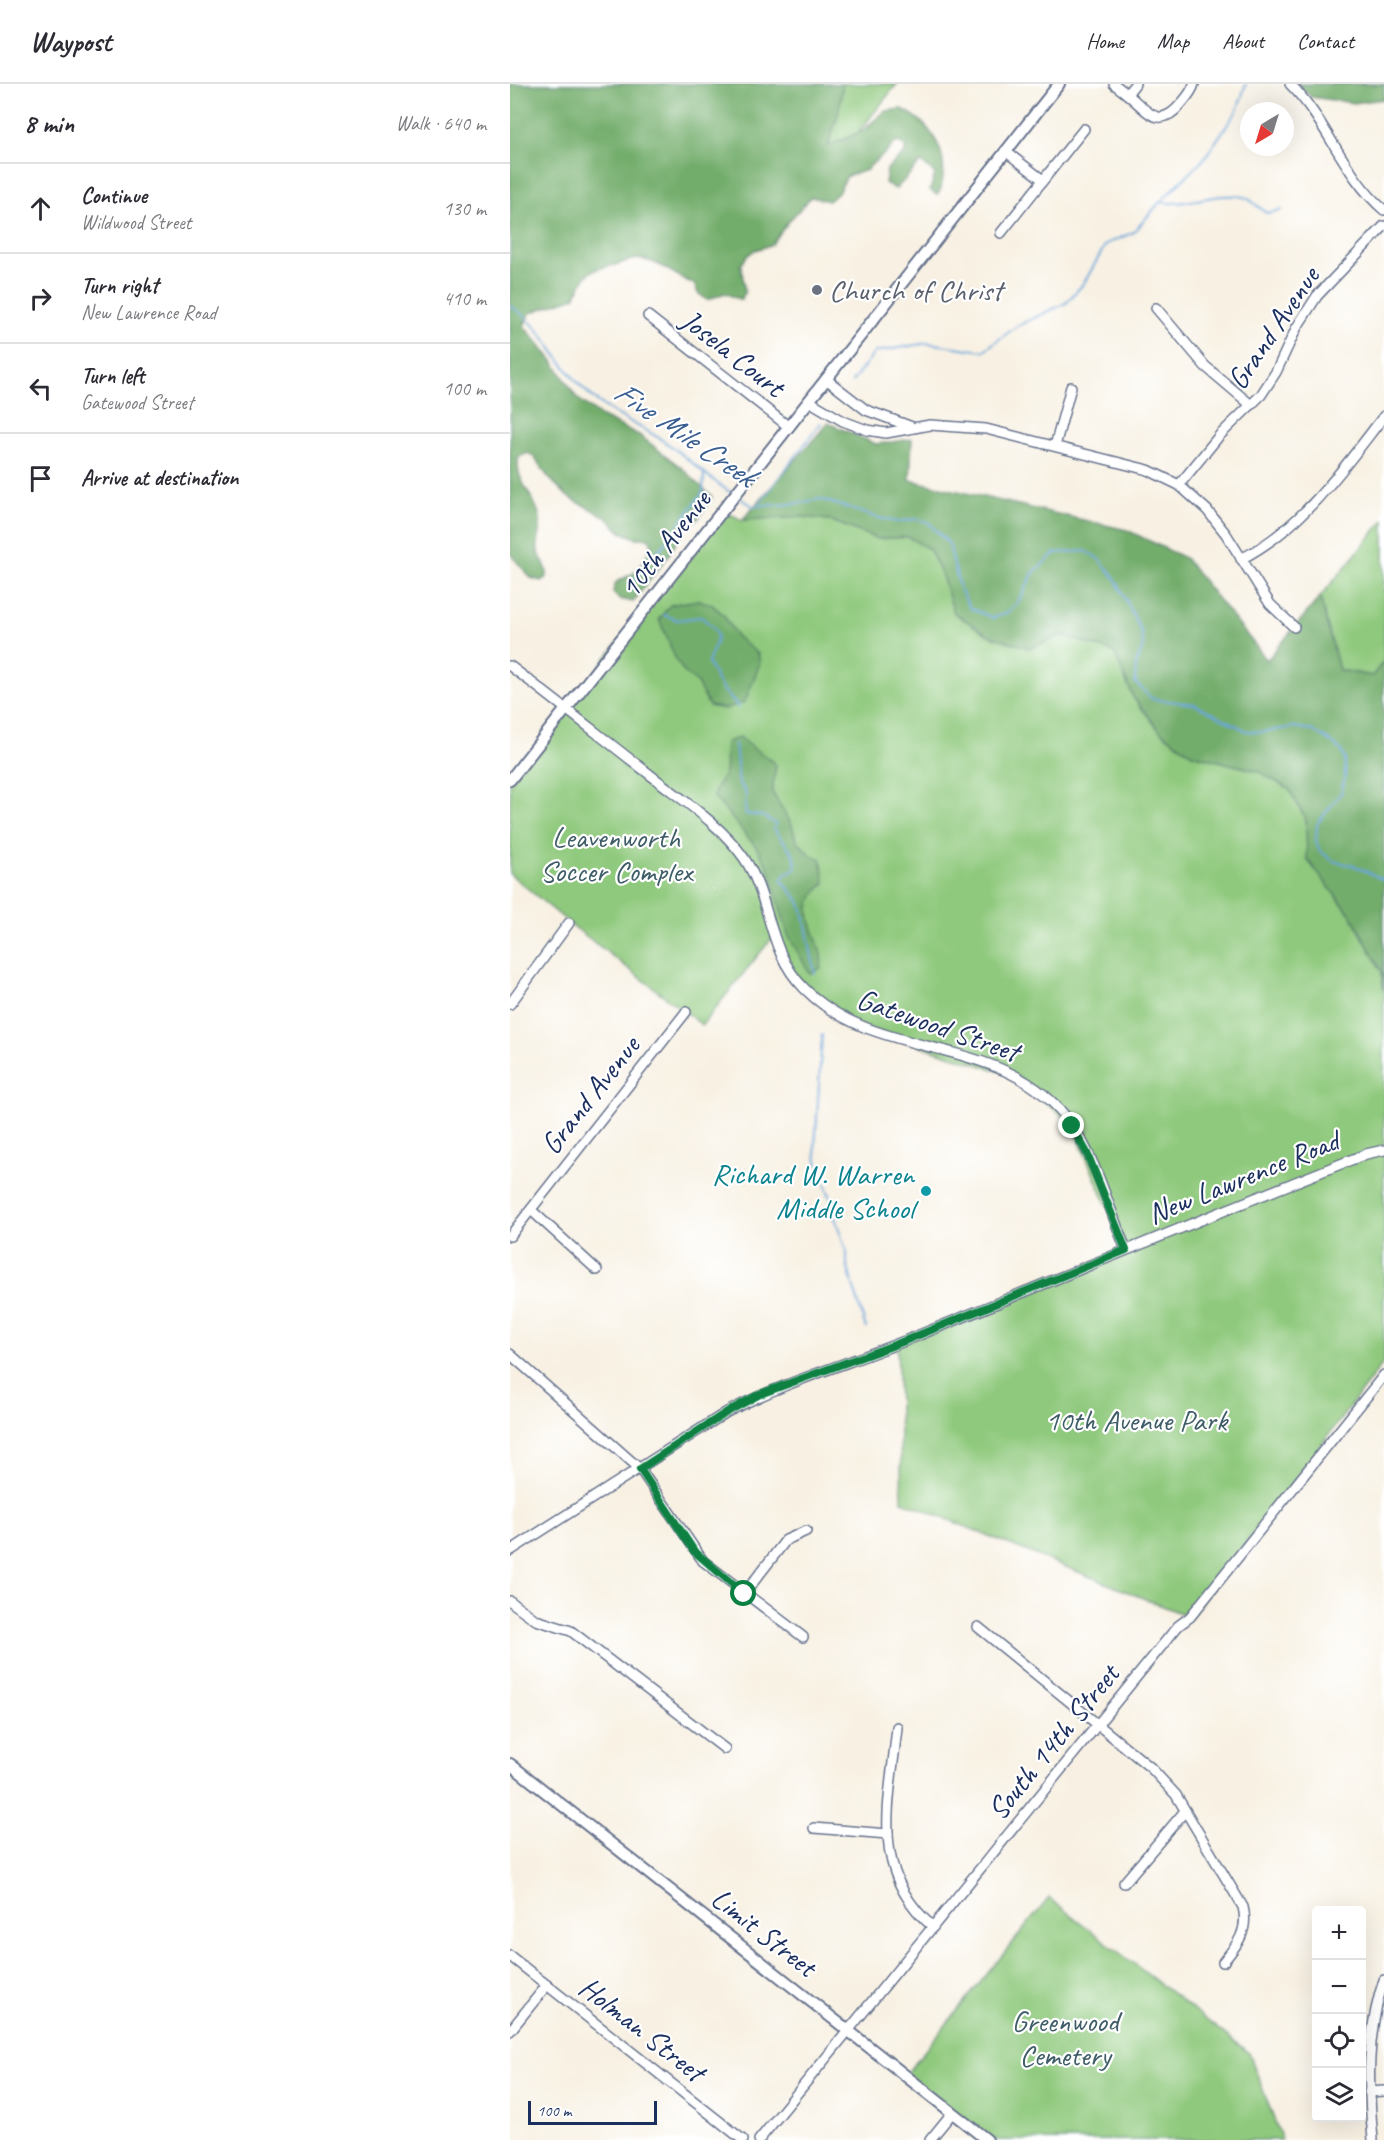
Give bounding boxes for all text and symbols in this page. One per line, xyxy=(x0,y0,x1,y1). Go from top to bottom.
text: Waypost xyxy=(30,24,111,59)
text: Home xyxy=(1086,28,1124,54)
text: Map xyxy=(1157,28,1189,54)
text: About xyxy=(1222,28,1264,54)
text: Contact xyxy=(1297,28,1354,54)
north arrow xyxy=(1240,102,1294,156)
text: 8 min xyxy=(24,107,74,140)
text: Walk · 640 m xyxy=(396,111,486,136)
text: Continue xyxy=(81,182,147,210)
icon: ahead xyxy=(24,192,57,225)
text: 130 m xyxy=(443,196,486,221)
text: Wildwood Street xyxy=(81,210,191,235)
street label: Grand Avenue xyxy=(1218,258,1329,397)
place label: Church of Christ xyxy=(829,271,1006,309)
text: Turn right xyxy=(81,272,158,300)
icon: right xyxy=(24,282,57,315)
marker: Church of Christ xyxy=(810,283,824,297)
text: 410 m xyxy=(443,286,486,311)
text: New Lawrence Road xyxy=(81,300,216,325)
street label: Josela Court xyxy=(672,300,795,407)
text: Turn left xyxy=(81,362,145,390)
water label: Five Mile Creek xyxy=(606,371,768,499)
icon: left xyxy=(24,372,57,405)
text: 100 m xyxy=(443,376,486,401)
text: Gatewood Street xyxy=(81,390,193,415)
icon: arrive xyxy=(24,462,57,495)
text: Arrive at destination xyxy=(81,464,238,492)
street label: 10th Avenue xyxy=(611,481,720,606)
park label: Leavenworth Soccer Complex xyxy=(540,818,695,890)
street label: Gatewood Street xyxy=(852,980,1028,1072)
street label: Grand Avenue xyxy=(532,1026,649,1162)
route end xyxy=(1058,1112,1084,1138)
street label: New Lawrence Road xyxy=(1142,1120,1348,1233)
place label: Richard W. Warren Middle School xyxy=(712,1155,919,1227)
marker: Richard W. Warren Middle School xyxy=(919,1184,933,1198)
park label: 10th Avenue Park xyxy=(1045,1401,1229,1439)
route start xyxy=(730,1580,756,1606)
street label: South 14th Street xyxy=(979,1654,1129,1828)
street label: Limit Street xyxy=(704,1879,827,1987)
map controls xyxy=(1312,1906,1366,2122)
button: + xyxy=(1312,1906,1366,1960)
button: − xyxy=(1312,1960,1366,2014)
street label: Holman Street xyxy=(572,1968,716,2092)
park label: Greenwood Cemetery xyxy=(1012,2002,1123,2074)
button: locate xyxy=(1312,2014,1366,2068)
button: layers xyxy=(1312,2068,1366,2122)
scale bar xyxy=(528,2098,657,2126)
text: 100 m xyxy=(537,2101,571,2121)

